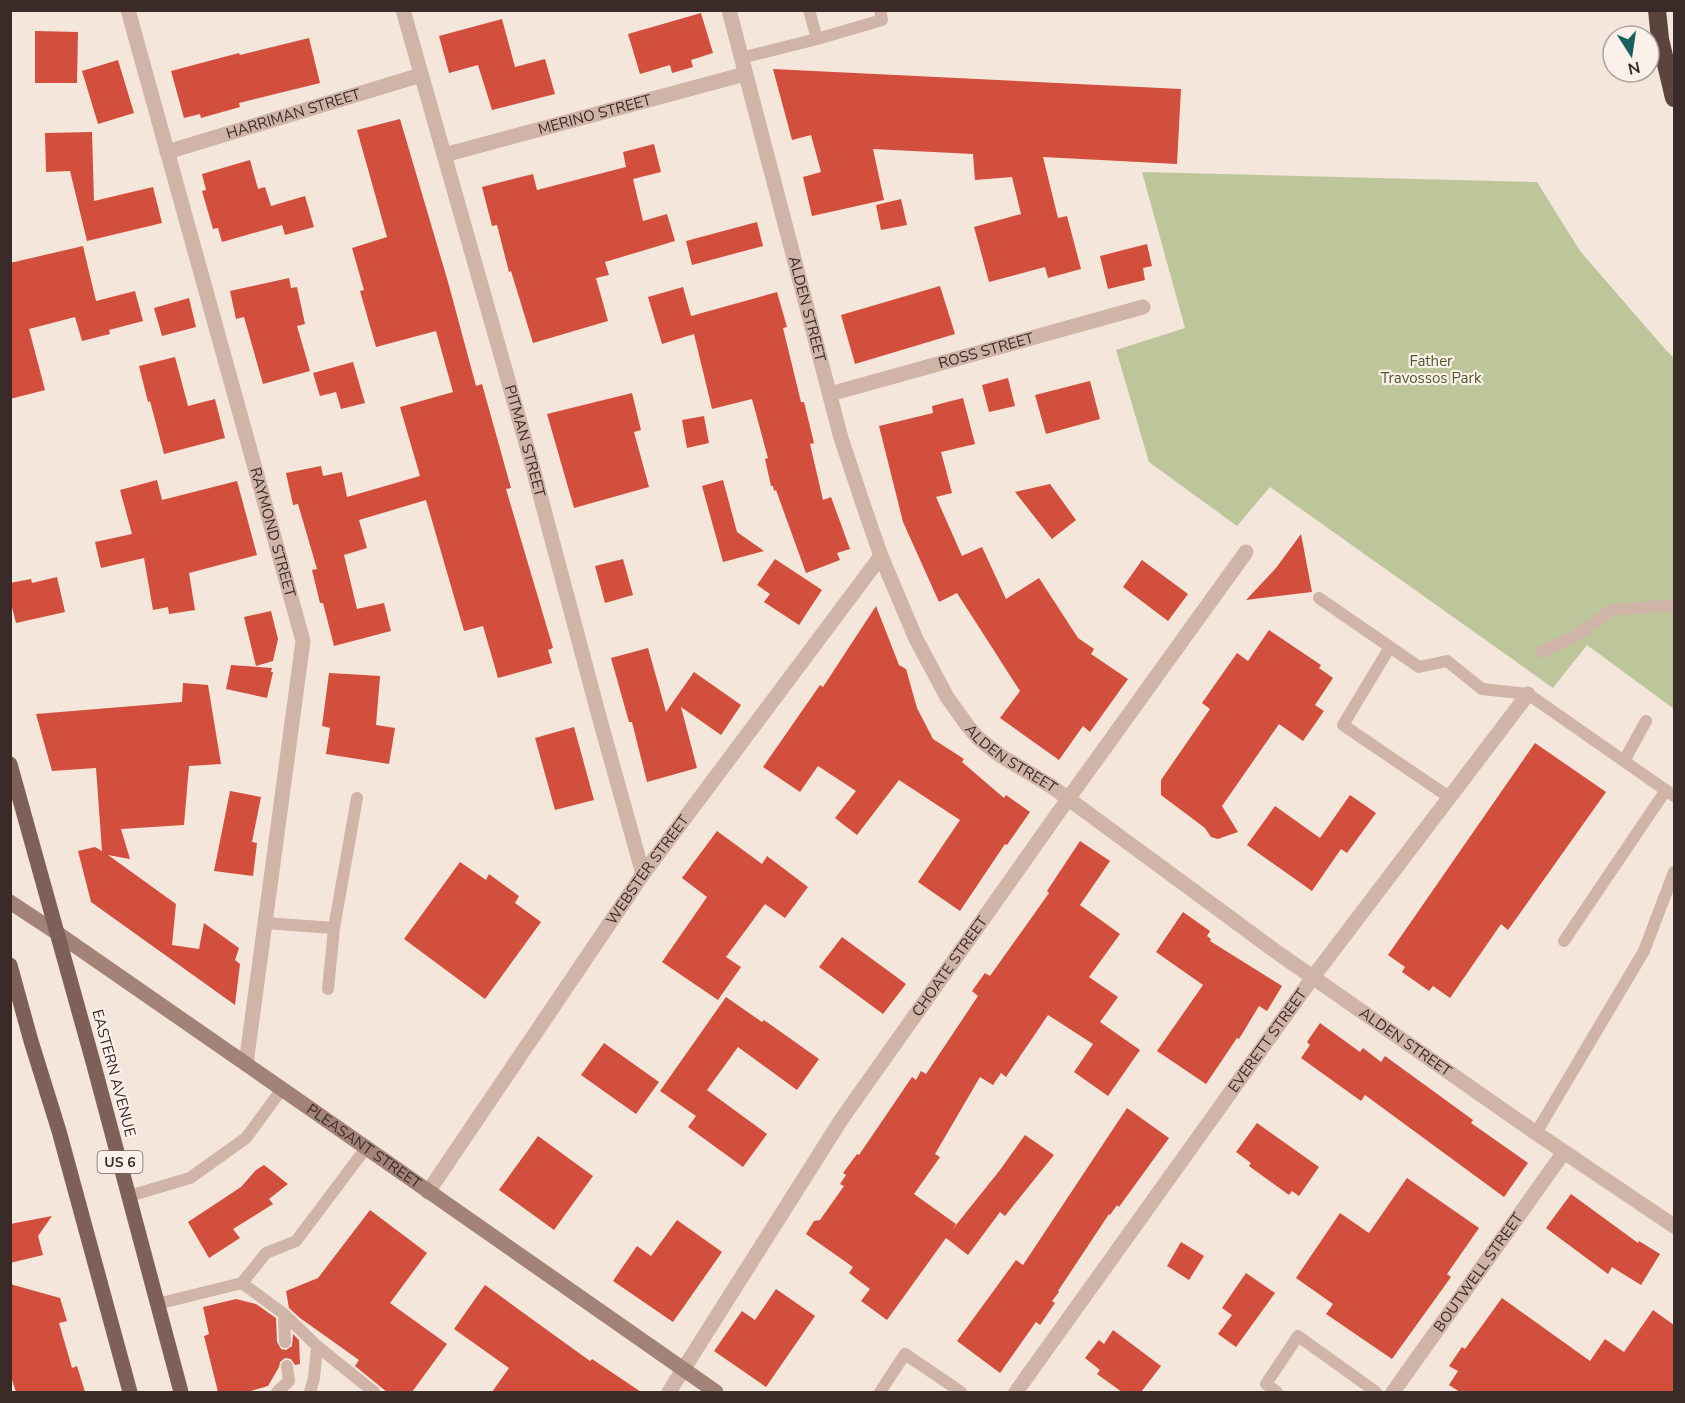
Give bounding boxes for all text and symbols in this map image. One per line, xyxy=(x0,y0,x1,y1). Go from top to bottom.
north arrow xyxy=(1601,24,1661,84)
text: N xyxy=(1626,56,1642,80)
street label: HARRIMAN STREET xyxy=(224,84,363,144)
street label: MERINO STREET xyxy=(536,90,653,139)
street label: ALDEN STREET xyxy=(784,254,831,364)
street label: ROSS STREET xyxy=(936,328,1036,373)
park label: Father Travossos Park xyxy=(1381,351,1482,388)
street label: PITMAN STREET xyxy=(500,383,550,499)
street label: RAYMOND STREET xyxy=(245,465,300,599)
street label: ALDEN STREET xyxy=(960,720,1061,797)
street label: WEBSTER STREET xyxy=(602,811,694,929)
street label: CHOATE STREET xyxy=(907,912,992,1021)
street label: EVERETT STREET xyxy=(1224,985,1311,1096)
street label: ALDEN STREET xyxy=(1355,1003,1456,1081)
street label: EASTERN AVENUE xyxy=(87,1007,141,1139)
street label: PLEASANT STREET xyxy=(303,1099,425,1193)
road number: US 6 xyxy=(98,1151,142,1173)
street label: BOUTWELL STREET xyxy=(1429,1209,1528,1336)

